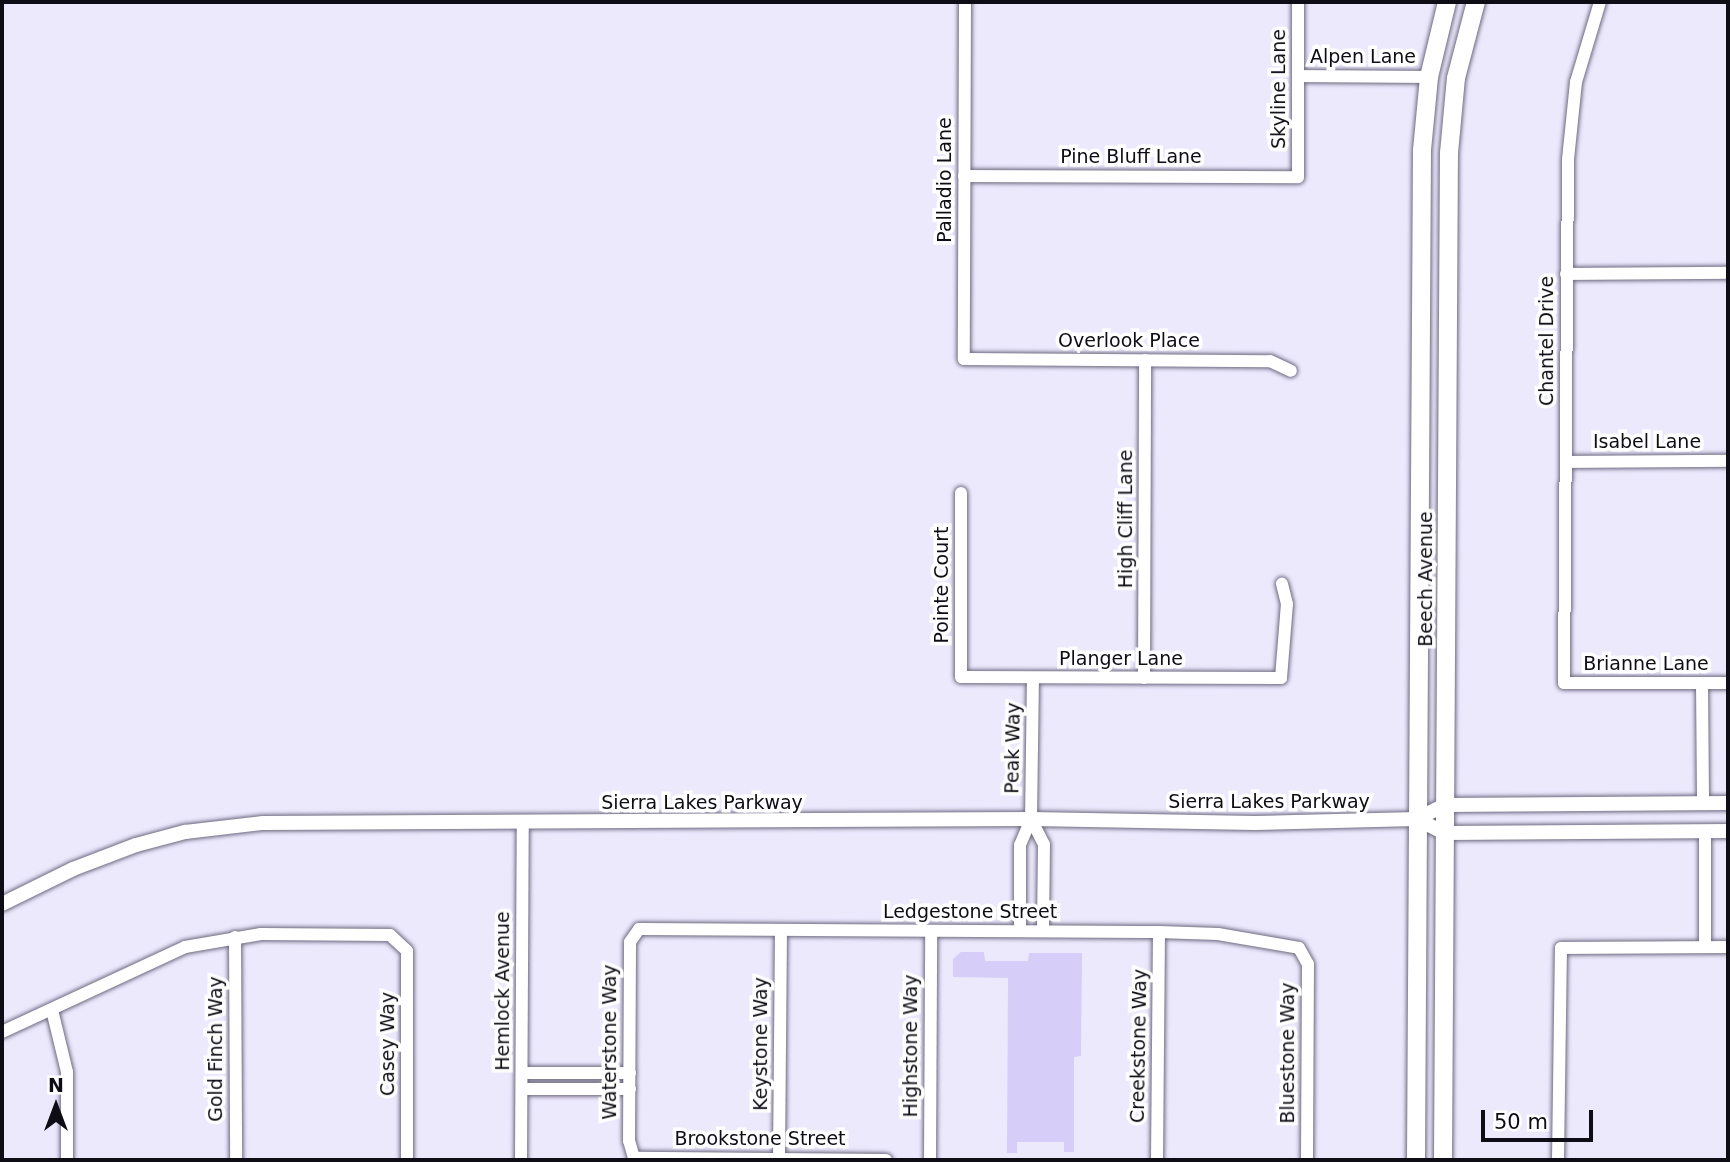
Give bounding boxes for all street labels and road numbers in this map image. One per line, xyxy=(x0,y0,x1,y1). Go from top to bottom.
street label: Skyline Lane xyxy=(1268,29,1290,149)
street label: Alpen Lane xyxy=(1310,46,1416,68)
street label: Palladio Lane xyxy=(934,117,956,243)
street label: Pine Bluff Lane xyxy=(1060,146,1202,168)
street label: Chantel Drive xyxy=(1536,276,1558,406)
street label: Overlook Place xyxy=(1058,330,1200,352)
street label: Isabel Lane xyxy=(1593,431,1701,453)
street label: High Cliff Lane xyxy=(1115,450,1137,588)
street label: Beech Avenue xyxy=(1415,511,1437,647)
street label: Pointe Court xyxy=(931,526,953,644)
street label: Planger Lane xyxy=(1059,648,1183,670)
street label: Brianne Lane xyxy=(1583,653,1709,675)
street label: Peak Way xyxy=(1001,702,1025,794)
street label: Sierra Lakes Parkway xyxy=(1168,791,1370,813)
street label: Sierra Lakes Parkway xyxy=(601,792,803,814)
street label: Ledgestone Street xyxy=(883,901,1057,923)
street label: Hemlock Avenue xyxy=(492,911,514,1071)
street label: Waterstone Way xyxy=(599,964,621,1120)
street label: Creekstone Way xyxy=(1126,969,1152,1123)
street label: Highstone Way xyxy=(900,975,922,1117)
street label: Gold Finch Way xyxy=(205,976,227,1122)
street label: Keystone Way xyxy=(750,977,772,1111)
street label: Bluestone Way xyxy=(1277,982,1299,1124)
street label: Casey Way xyxy=(377,992,399,1096)
street label: Brookstone Street xyxy=(674,1128,846,1150)

